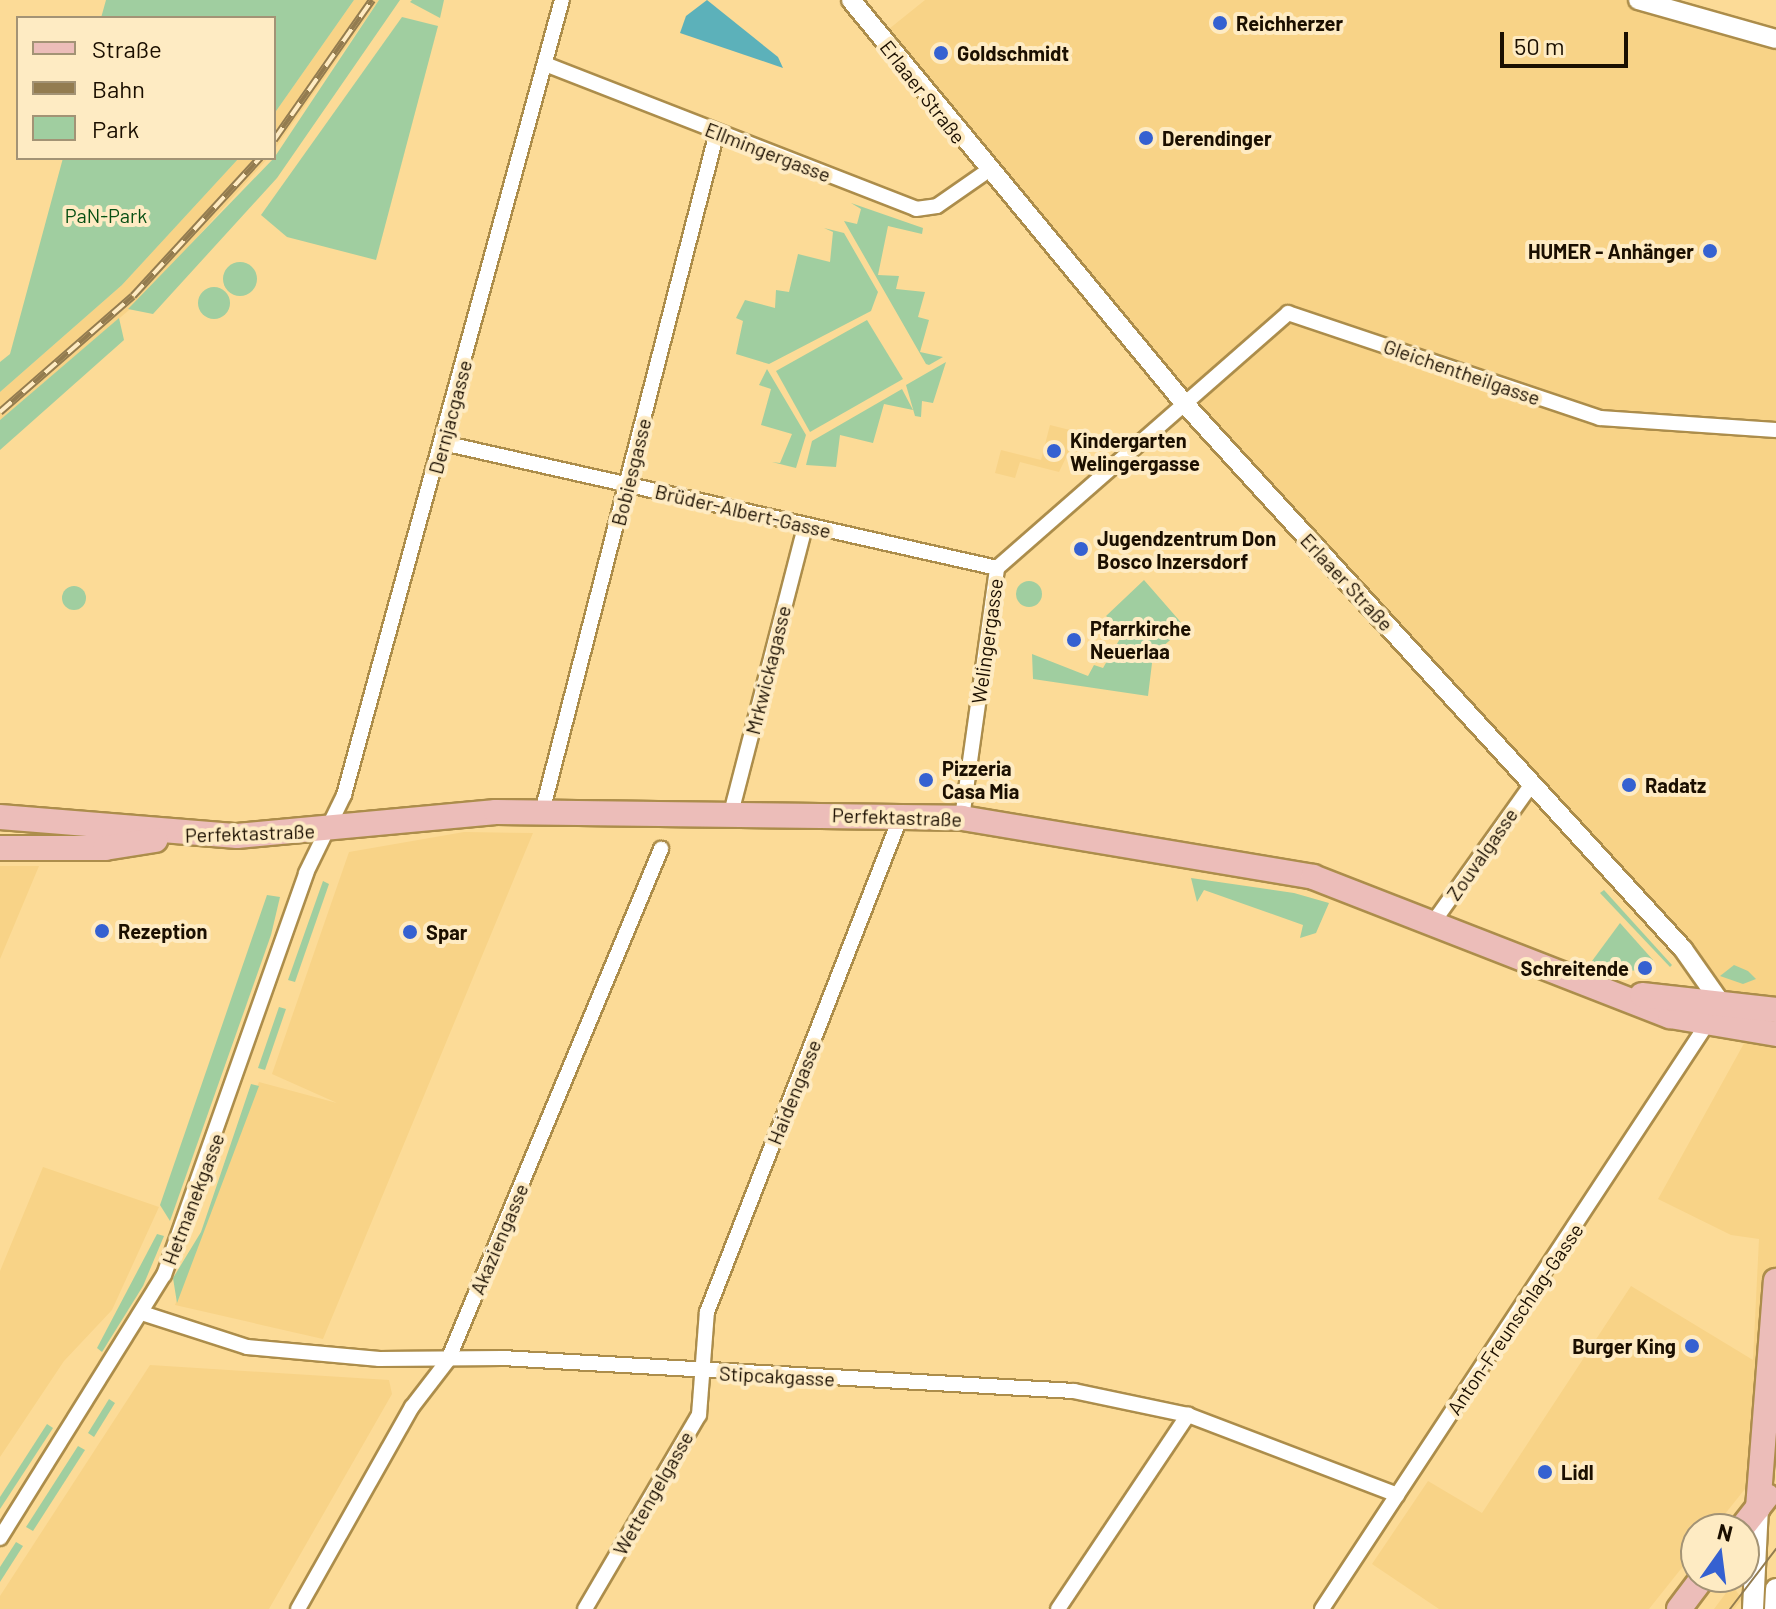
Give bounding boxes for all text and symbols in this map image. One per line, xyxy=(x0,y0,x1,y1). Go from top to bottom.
place label: Reichherzer xyxy=(1236,11,1343,35)
marker: Reichherzer xyxy=(1211,14,1229,32)
legend xyxy=(16,16,276,160)
scale bar xyxy=(1504,16,1632,66)
text: 50 m xyxy=(1514,31,1565,60)
text: Straße xyxy=(92,34,162,63)
street label: Erlaaer Straße xyxy=(875,36,971,148)
place label: Goldschmidt xyxy=(957,41,1069,65)
marker: Goldschmidt xyxy=(932,44,950,62)
text: Bahn xyxy=(92,74,145,103)
text: Park xyxy=(92,114,139,143)
street label: Ellmingergasse xyxy=(702,117,834,187)
place label: Derendinger xyxy=(1162,126,1272,150)
marker: Derendinger xyxy=(1137,129,1155,147)
park label: PaN-Park xyxy=(65,203,147,227)
place label: HUMER - Anhänger xyxy=(1528,239,1694,263)
marker: HUMER - Anhänger xyxy=(1701,242,1719,260)
street label: Gleichentheilgasse xyxy=(1381,334,1543,410)
street label: Dernjacgasse xyxy=(423,357,477,477)
street label: Bobiesgasse xyxy=(606,416,656,528)
place label: Kindergarten Welingergasse xyxy=(1070,428,1200,475)
marker: Kindergarten Welingergasse xyxy=(1045,442,1063,460)
street label: Brüder-Albert-Gasse xyxy=(653,479,833,543)
place label: Jugendzentrum Don Bosco Inzersdorf xyxy=(1097,526,1276,573)
street label: Erlaaer Straße xyxy=(1296,528,1398,636)
marker: Jugendzentrum Don Bosco Inzersdorf xyxy=(1072,540,1090,558)
street label: Welingergasse xyxy=(966,577,1008,705)
street label: Mrkwickagasse xyxy=(740,603,796,737)
place label: Pfarrkirche Neuerlaa xyxy=(1090,616,1191,663)
marker: Pfarrkirche Neuerlaa xyxy=(1065,631,1083,649)
place label: Pizzeria Casa Mia xyxy=(942,756,1019,803)
marker: Pizzeria Casa Mia xyxy=(917,771,935,789)
place label: Radatz xyxy=(1645,773,1706,797)
marker: Radatz xyxy=(1620,776,1638,794)
street label: Perfektastraße xyxy=(832,803,962,831)
street label: Zouvalgasse xyxy=(1441,803,1523,905)
street label: Perfektastraße xyxy=(185,819,315,847)
place label: Rezeption xyxy=(118,919,207,943)
place label: Spar xyxy=(426,920,467,944)
marker: Rezeption xyxy=(93,922,111,940)
marker: Spar xyxy=(401,923,419,941)
place label: Schreitende xyxy=(1521,956,1629,980)
marker: Schreitende xyxy=(1636,959,1654,977)
street label: Haidengasse xyxy=(762,1036,826,1148)
street label: Hetmanekgasse xyxy=(157,1130,229,1268)
street label: Akaziengasse xyxy=(465,1180,533,1298)
street label: Anton-Freunschlag-Gasse xyxy=(1442,1219,1588,1419)
place label: Burger King xyxy=(1572,1334,1676,1358)
marker: Burger King xyxy=(1683,1337,1701,1355)
street label: Stipcakgasse xyxy=(719,1361,835,1391)
street label: Wettengelgasse xyxy=(608,1427,698,1559)
place label: Lidl xyxy=(1561,1460,1594,1484)
marker: Lidl xyxy=(1536,1463,1554,1481)
north arrow xyxy=(1680,1513,1760,1593)
text: N xyxy=(1715,1517,1736,1546)

